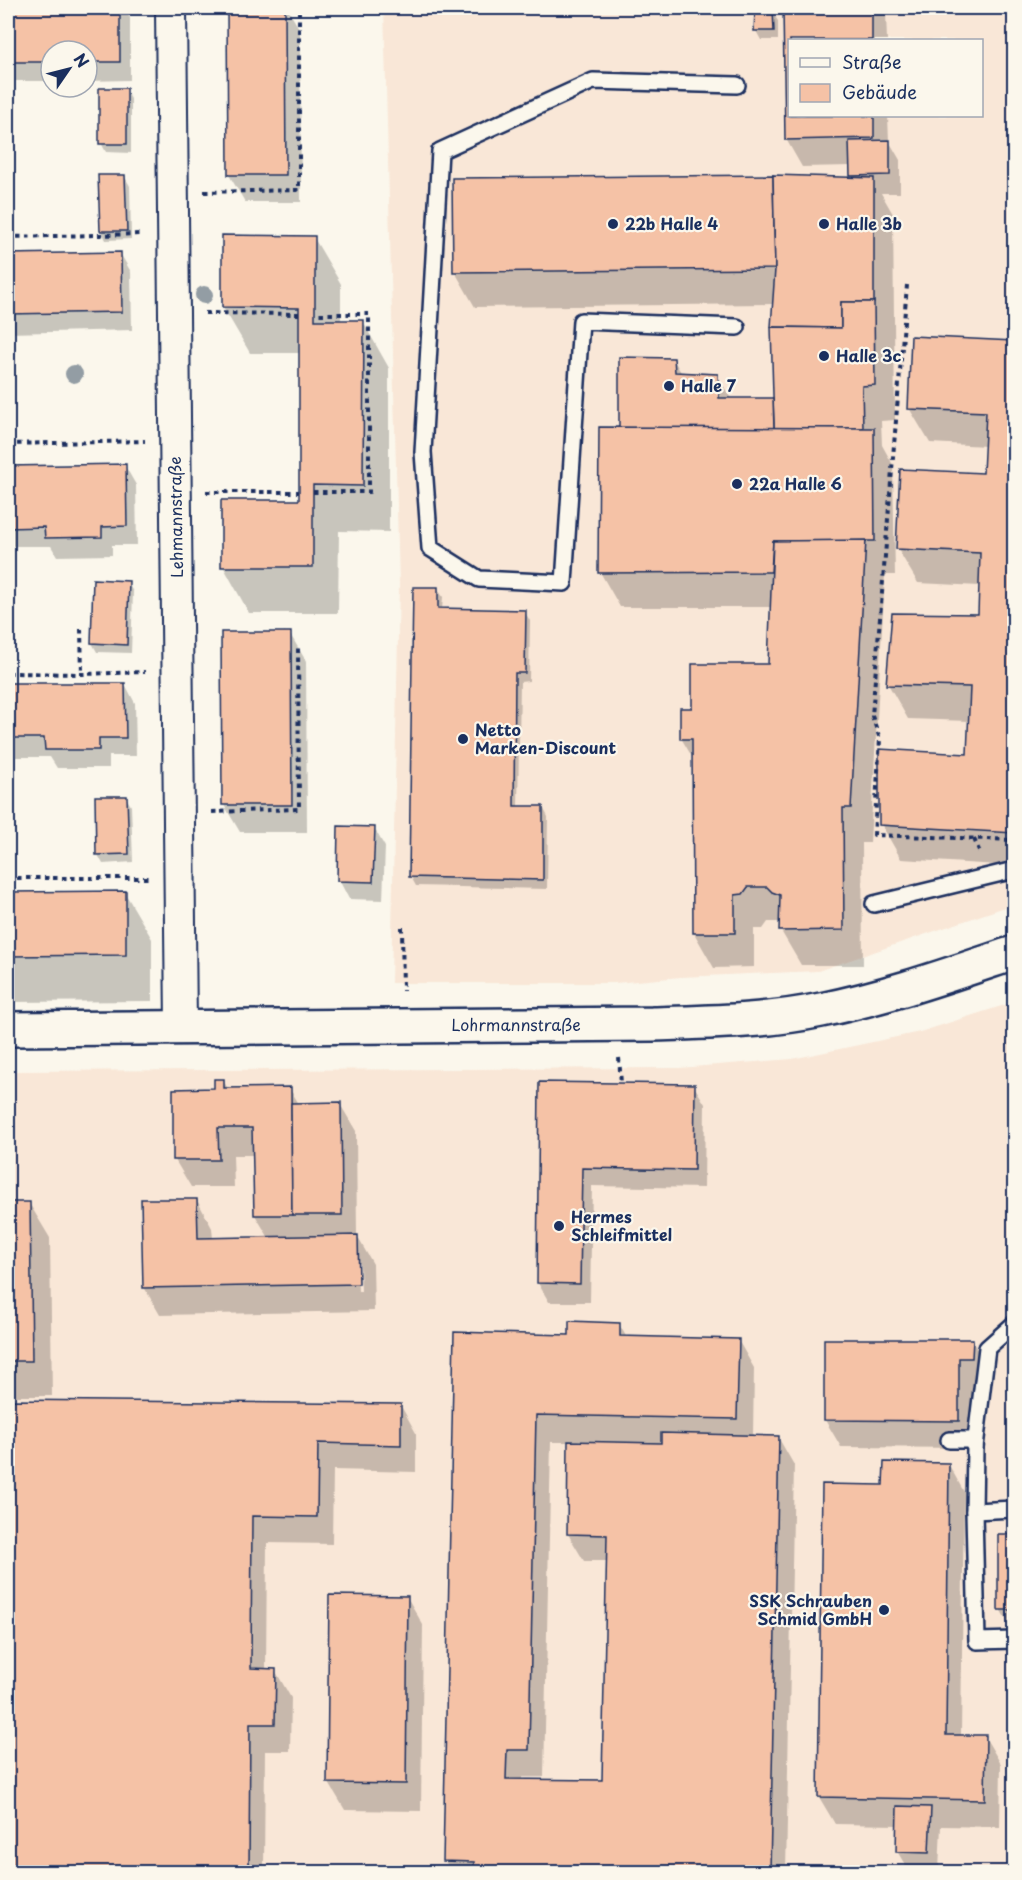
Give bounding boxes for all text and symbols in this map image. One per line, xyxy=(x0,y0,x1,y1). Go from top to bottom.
north arrow xyxy=(39,39,99,99)
legend xyxy=(788,39,983,117)
text: N xyxy=(69,48,96,72)
text: Straße xyxy=(842,48,902,75)
text: Gebäude xyxy=(842,78,917,105)
place label: 22b Halle 4 xyxy=(625,211,718,235)
place label: Halle 3b xyxy=(836,211,902,235)
marker: 22b Halle 4 xyxy=(606,217,620,231)
marker: Halle 3b xyxy=(817,217,831,231)
place label: Halle 3c xyxy=(836,343,902,367)
marker: Halle 3c xyxy=(817,349,831,363)
place label: Halle 7 xyxy=(681,373,737,397)
marker: Halle 7 xyxy=(662,379,676,393)
street label: Lehmannstraße xyxy=(162,456,188,578)
place label: 22a Halle 6 xyxy=(749,471,842,495)
marker: 22a Halle 6 xyxy=(730,477,744,491)
place label: Netto Marken-Discount xyxy=(475,717,616,759)
marker: Netto Marken-Discount xyxy=(456,732,470,746)
street label: Lohrmannstraße xyxy=(451,1012,581,1036)
place label: Hermes Schleifmittel xyxy=(571,1204,672,1246)
marker: Hermes Schleifmittel xyxy=(552,1219,566,1233)
place label: SSK Schrauben Schmid GmbH xyxy=(749,1588,872,1630)
marker: SSK Schrauben Schmid GmbH xyxy=(877,1603,891,1617)

